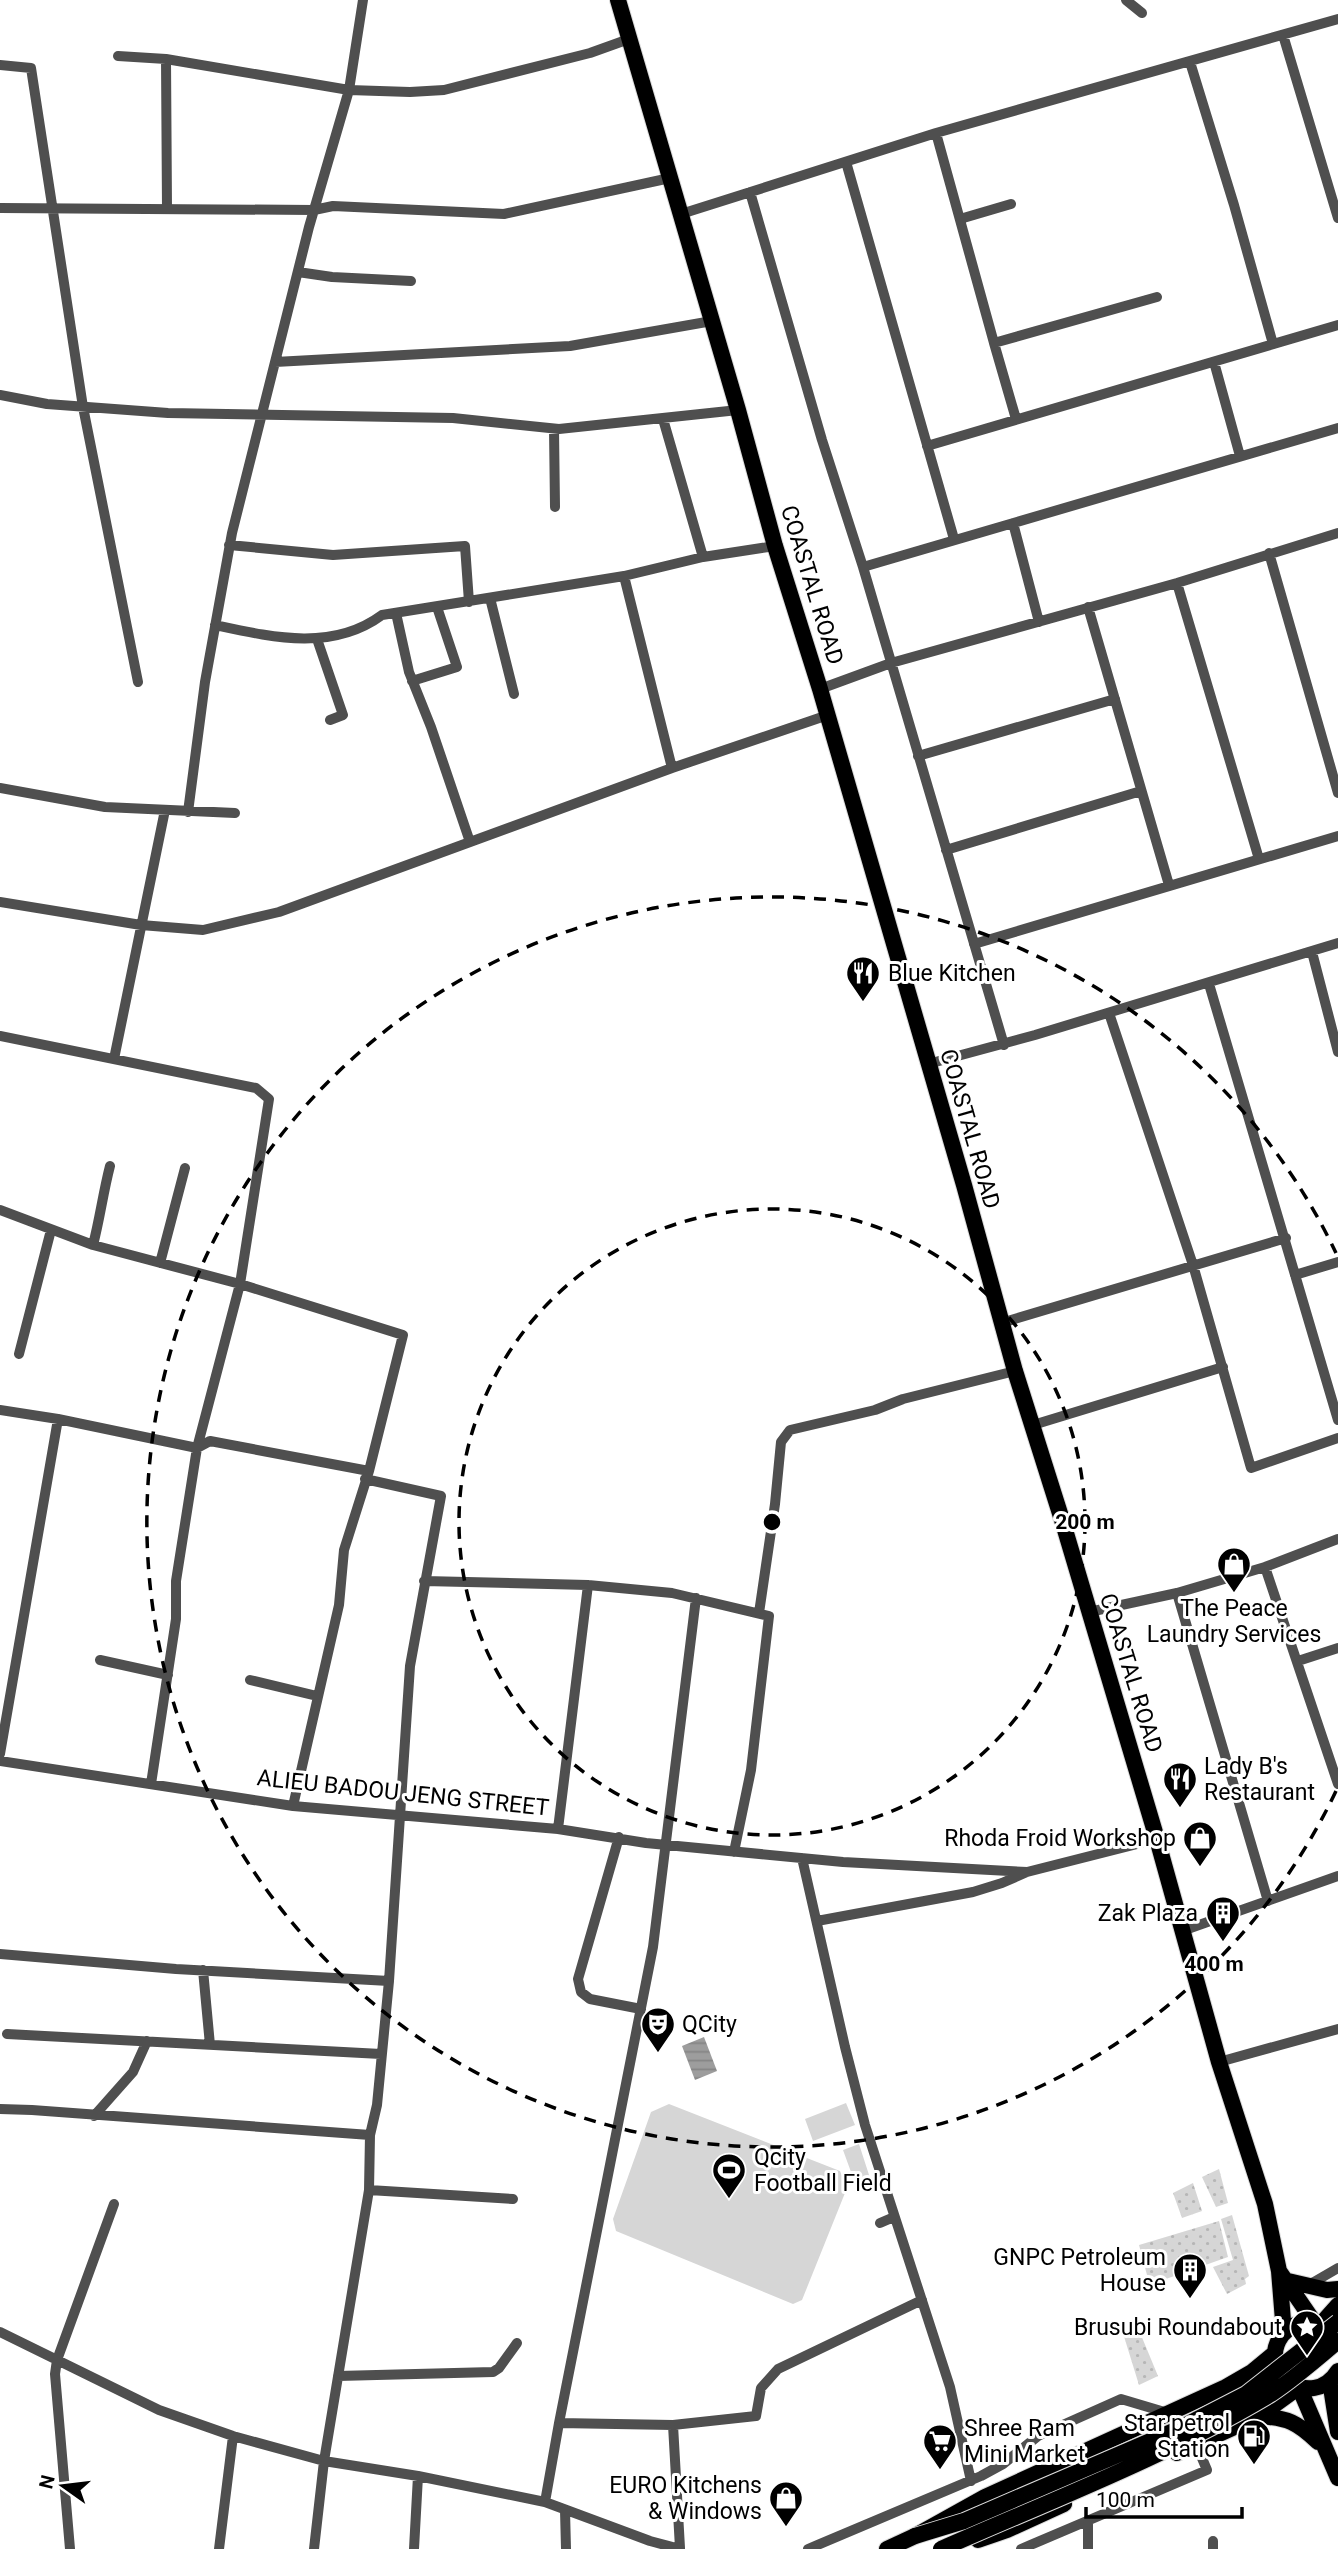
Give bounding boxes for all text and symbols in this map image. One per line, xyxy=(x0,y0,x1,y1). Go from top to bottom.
street label: COASTAL ROAD xyxy=(775,502,849,668)
restaurant icon: Blue Kitchen xyxy=(844,954,882,1003)
place label: Blue Kitchen xyxy=(888,960,1016,987)
street label: COASTAL ROAD xyxy=(934,1046,1006,1212)
centre of rings xyxy=(760,1510,784,1534)
text: 200 m xyxy=(1055,1510,1115,1534)
shop icon: The Peace Laundry Services xyxy=(1215,1545,1253,1594)
street label: COASTAL ROAD xyxy=(1094,1590,1168,1756)
place label: The Peace Laundry Services xyxy=(1147,1595,1321,1648)
place label: Lady B's Restaurant xyxy=(1204,1753,1315,1806)
restaurant icon: Lady B's Restaurant xyxy=(1161,1760,1199,1809)
street label: ALIEU BADOU JENG STREET xyxy=(256,1764,551,1822)
shop icon: Rhoda Froid Workshop xyxy=(1181,1819,1219,1868)
place label: Rhoda Froid Workshop xyxy=(944,1825,1176,1852)
building icon: Zak Plaza xyxy=(1204,1894,1242,1943)
place label: Zak Plaza xyxy=(1098,1900,1198,1927)
text: 400 m xyxy=(1184,1952,1244,1976)
theatre icon: QCity xyxy=(639,2005,677,2054)
place label: QCity xyxy=(682,2011,737,2038)
place label: Qcity Football Field xyxy=(754,2144,892,2197)
sports icon: Qcity Football Field xyxy=(710,2151,748,2200)
place label: GNPC Petroleum House xyxy=(993,2244,1166,2297)
building icon: GNPC Petroleum House xyxy=(1171,2251,1209,2300)
place icon: Brusubi Roundabout xyxy=(1288,2308,1326,2357)
place label: Brusubi Roundabout xyxy=(1074,2314,1282,2341)
place label: Star petrol Station xyxy=(1124,2410,1230,2463)
place label: Shree Ram Mini Market xyxy=(964,2415,1085,2468)
fuel station icon: Star petrol Station xyxy=(1235,2417,1273,2466)
supermarket icon: Shree Ram Mini Market xyxy=(921,2422,959,2471)
north arrow xyxy=(28,2451,98,2521)
place label: EURO Kitchens & Windows xyxy=(609,2472,762,2525)
text: N xyxy=(34,2473,60,2491)
scale bar xyxy=(1086,2476,1242,2520)
shop icon: EURO Kitchens & Windows xyxy=(767,2479,805,2528)
text: 100 m xyxy=(1096,2488,1155,2512)

